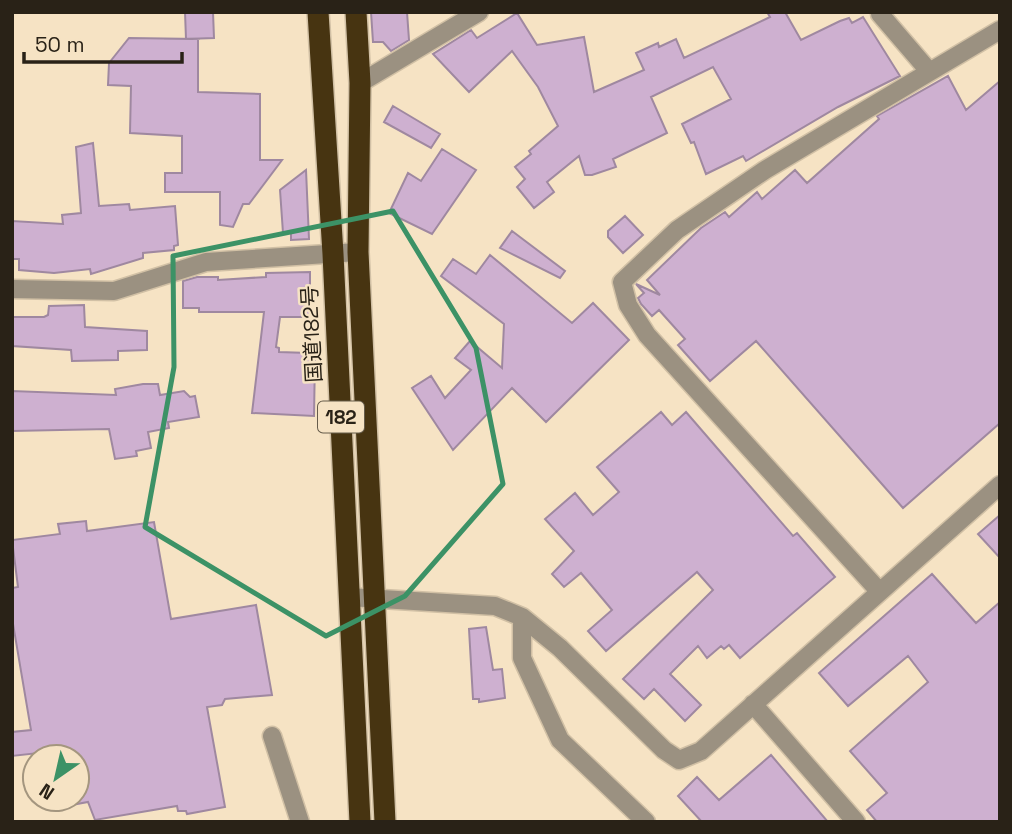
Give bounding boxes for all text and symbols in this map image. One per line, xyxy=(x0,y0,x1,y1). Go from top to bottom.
scale bar xyxy=(24,21,182,65)
text: 50 m xyxy=(35,31,85,58)
street label: 国道182号 xyxy=(295,285,328,383)
road number: 182 xyxy=(318,402,364,432)
north arrow xyxy=(21,743,91,813)
text: N xyxy=(35,778,59,806)

